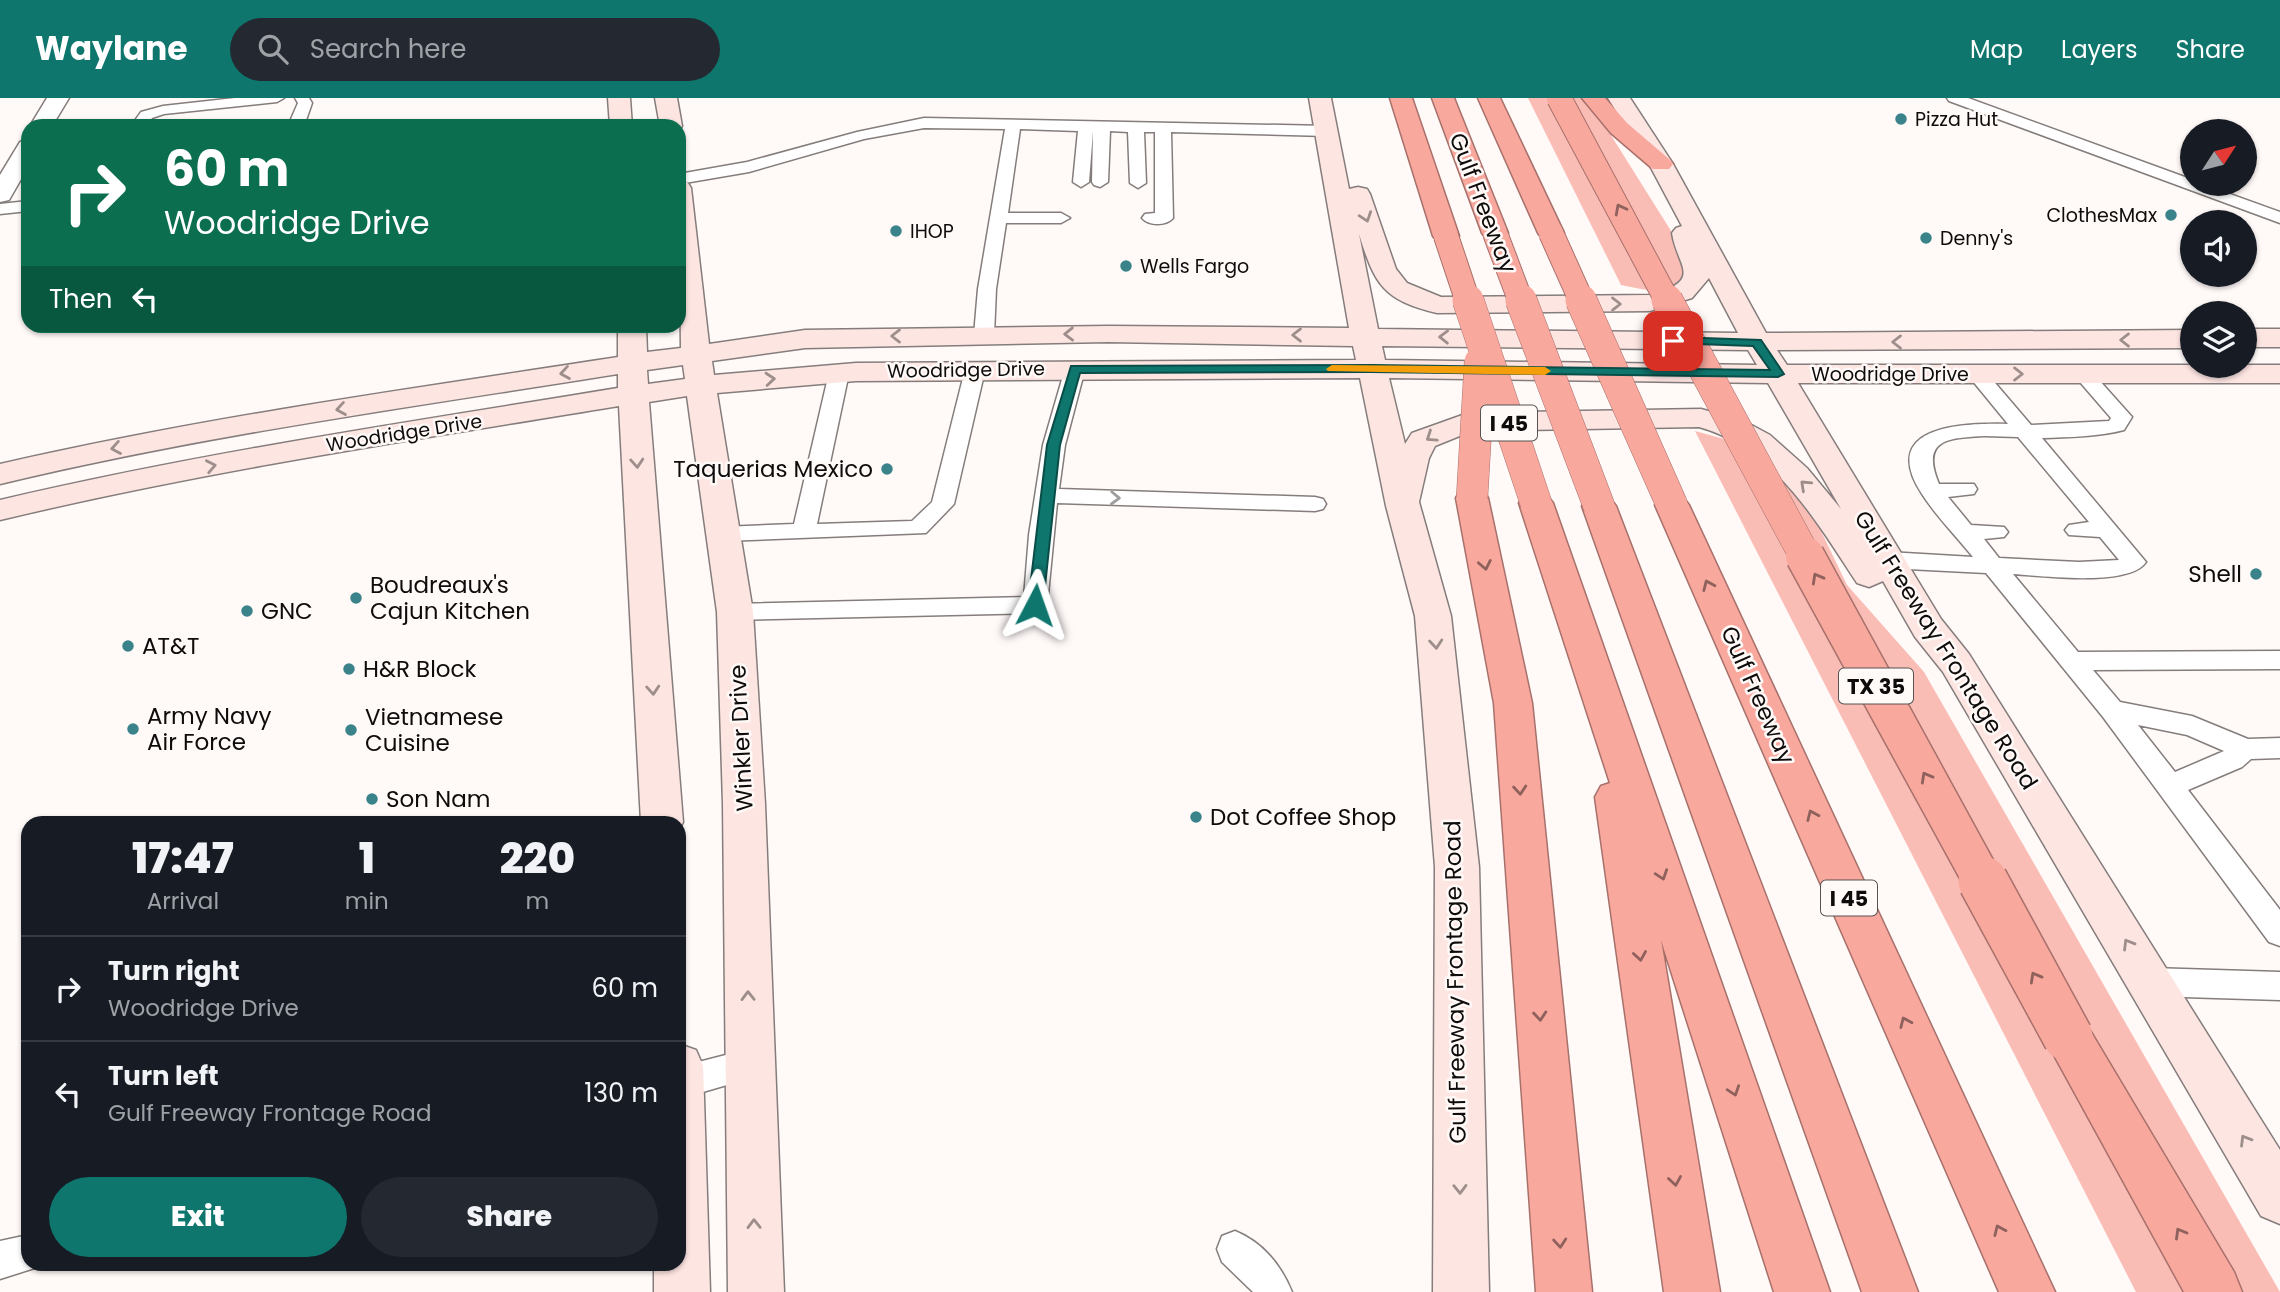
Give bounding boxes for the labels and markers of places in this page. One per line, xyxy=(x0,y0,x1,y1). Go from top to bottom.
place label: Pizza Hut xyxy=(1915,106,1998,133)
marker: Pizza Hut xyxy=(1893,111,1909,127)
place label: ClothesMax xyxy=(2046,202,2157,229)
marker: ClothesMax xyxy=(2163,207,2179,223)
place label: IHOP xyxy=(910,218,954,245)
marker: IHOP xyxy=(888,223,904,239)
place label: Denny's xyxy=(1940,225,2013,252)
marker: Denny's xyxy=(1918,230,1934,246)
place label: Wells Fargo xyxy=(1140,253,1249,280)
marker: Wells Fargo xyxy=(1118,258,1134,274)
pin xyxy=(1643,311,1703,371)
place label: Taquerias Mexico xyxy=(673,453,873,485)
marker: Taquerias Mexico xyxy=(879,461,895,477)
place label: Shell xyxy=(2188,558,2242,590)
marker: Shell xyxy=(2248,566,2264,582)
place label: Boudreaux's Cajun Kitchen xyxy=(370,569,530,627)
marker: Boudreaux's Cajun Kitchen xyxy=(348,590,364,606)
place label: GNC xyxy=(261,595,313,627)
marker: GNC xyxy=(239,603,255,619)
place label: AT&T xyxy=(142,630,199,662)
marker: AT&T xyxy=(120,638,136,654)
place label: H&R Block xyxy=(363,653,476,685)
marker: H&R Block xyxy=(341,661,357,677)
place label: Army Navy Air Force xyxy=(147,700,271,758)
place label: Vietnamese Cuisine xyxy=(365,701,503,759)
marker: Army Navy Air Force xyxy=(125,721,141,737)
marker: Vietnamese Cuisine xyxy=(343,722,359,738)
place label: Son Nam xyxy=(386,783,491,815)
marker: Son Nam xyxy=(364,791,380,807)
place label: Dot Coffee Shop xyxy=(1210,801,1396,833)
marker: Dot Coffee Shop xyxy=(1188,809,1204,825)

